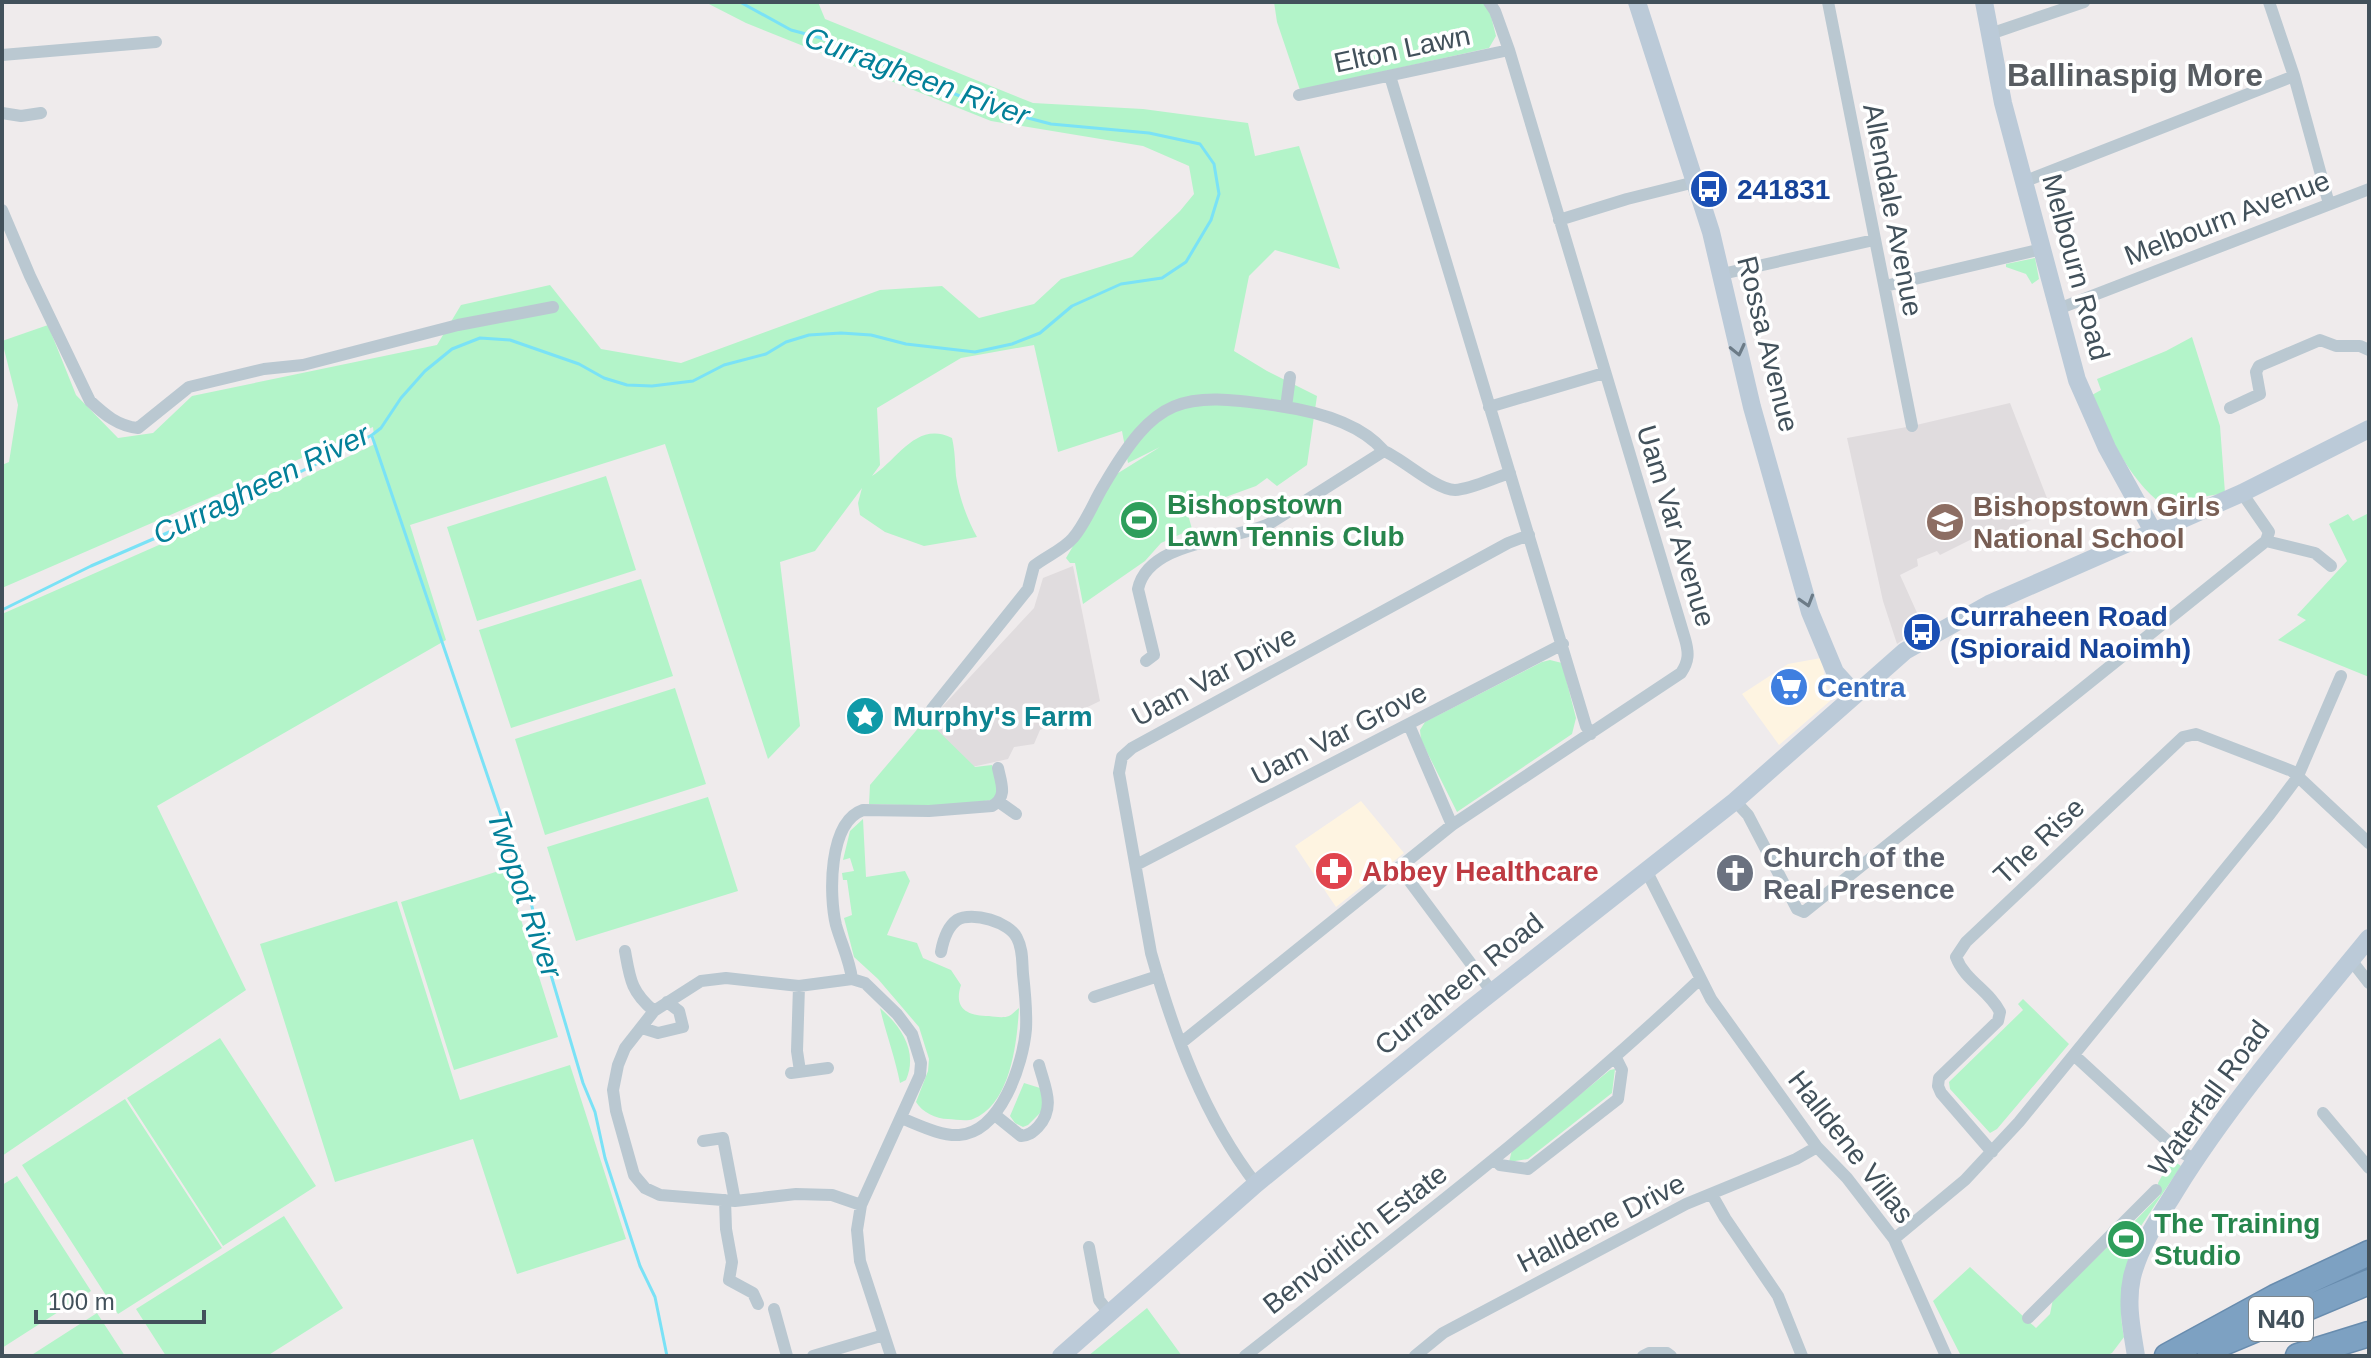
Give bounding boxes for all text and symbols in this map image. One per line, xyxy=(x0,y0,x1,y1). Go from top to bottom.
street label: Elton Lawn xyxy=(1331,19,1473,79)
water label: Curragheen River xyxy=(800,20,1035,132)
district label: Ballinaspig More xyxy=(2007,57,2263,93)
street label: Allendale Avenue xyxy=(1857,101,1929,319)
street label: Melbourn Avenue xyxy=(2120,165,2334,271)
bus stop icon: 241831 xyxy=(1688,168,1730,210)
street label: Melbourn Road xyxy=(2036,171,2116,363)
place label: 241831 xyxy=(1737,174,1830,205)
street label: Rossa Avenue xyxy=(1731,253,1805,435)
one-way arrow xyxy=(1729,343,1746,356)
water label: Curragheen River xyxy=(147,417,376,551)
street label: Uam Var Avenue xyxy=(1631,421,1721,631)
place label: Bishopstown Lawn Tennis Club xyxy=(1167,489,1404,552)
place label: Bishopstown Girls National School xyxy=(1973,491,2220,554)
sports icon: Bishopstown Lawn Tennis Club xyxy=(1118,499,1160,541)
school or university icon: Bishopstown Girls National School xyxy=(1924,501,1966,543)
one-way arrow xyxy=(1798,593,1814,607)
place label: Curraheen Road (Spioraid Naoimh) xyxy=(1950,601,2191,664)
bus stop icon: Curraheen Road (Spioraid Naoimh) xyxy=(1901,611,1943,653)
street label: Uam Var Drive xyxy=(1127,620,1301,732)
supermarket icon: Centra xyxy=(1768,666,1810,708)
place label: Centra xyxy=(1817,672,1906,703)
street label: Uam Var Grove xyxy=(1246,677,1432,791)
place icon: Murphy's Farm xyxy=(844,695,886,737)
place label: Murphy's Farm xyxy=(893,701,1093,732)
street label: The Rise xyxy=(1987,791,2091,891)
water label: Twopot River xyxy=(481,806,569,983)
place label: Church of the Real Presence xyxy=(1763,842,1954,905)
pharmacy icon: Abbey Healthcare xyxy=(1313,850,1355,892)
church icon: Church of the Real Presence xyxy=(1714,852,1756,894)
place label: Abbey Healthcare xyxy=(1362,856,1599,887)
street label: Curraheen Road xyxy=(1369,907,1549,1061)
street label: Waterfall Road xyxy=(2142,1014,2276,1182)
street label: Halldene Villas xyxy=(1782,1065,1920,1229)
street label: Benvoirlich Estate xyxy=(1257,1158,1453,1320)
street label: Halldene Drive xyxy=(1512,1168,1690,1278)
place label: The Training Studio xyxy=(2154,1208,2320,1271)
sports icon: The Training Studio xyxy=(2105,1218,2147,1260)
scale bar xyxy=(36,1274,204,1324)
text: 100 m xyxy=(48,1288,115,1315)
road number: N40 xyxy=(2249,1297,2313,1341)

